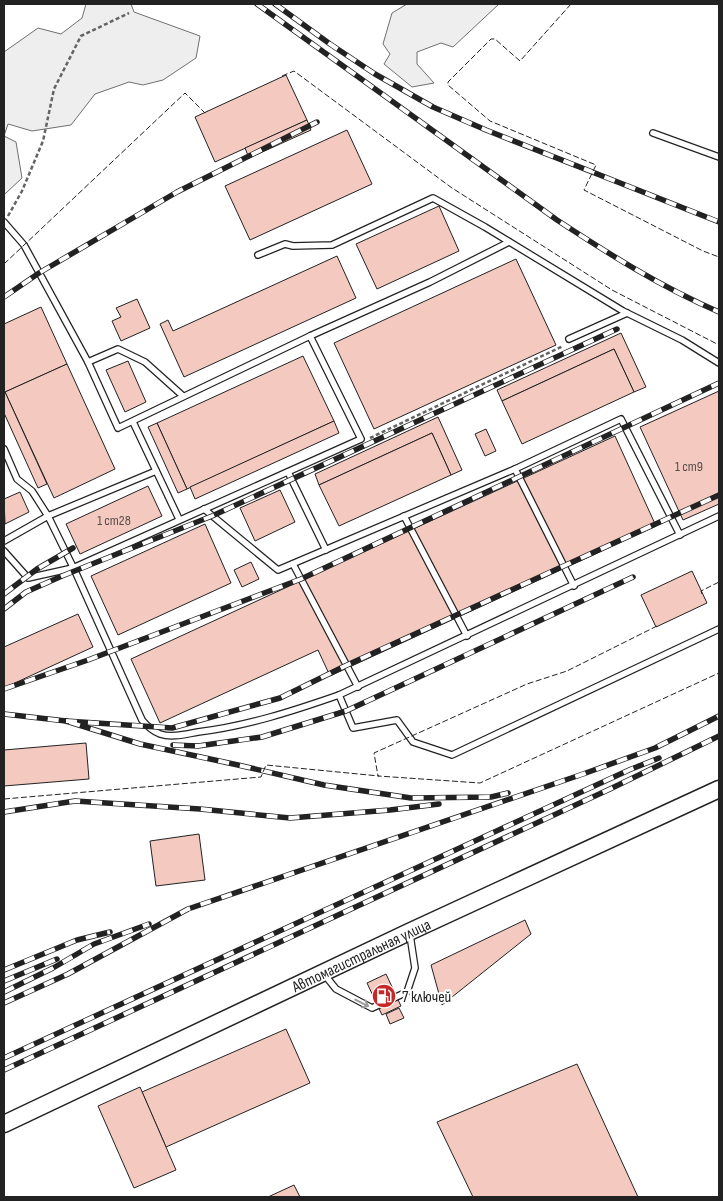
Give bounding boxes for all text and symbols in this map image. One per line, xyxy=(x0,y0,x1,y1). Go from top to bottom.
house number: 1 ст9 xyxy=(675,458,703,475)
house number: 1 ст28 xyxy=(97,512,131,529)
street label: Автомагистральная улица xyxy=(288,915,434,998)
fuel station icon: 7 ключей xyxy=(371,983,397,1009)
place label: 7 ключей xyxy=(402,988,451,1007)
one-way arrow xyxy=(354,998,369,1008)

